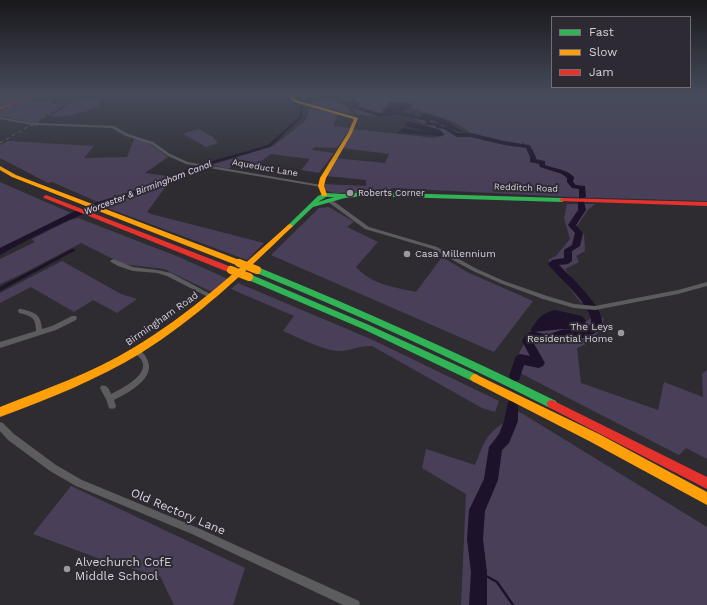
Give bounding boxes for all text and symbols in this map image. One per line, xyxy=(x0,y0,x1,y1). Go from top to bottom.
legend xyxy=(551,16,691,88)
text: Fast xyxy=(589,25,614,39)
text: Slow xyxy=(589,45,617,59)
text: Jam xyxy=(589,65,614,79)
street label: Aqueduct Lane xyxy=(231,157,299,179)
water label: Worcester & Birmingham Canal xyxy=(83,159,213,217)
street label: Redditch Road xyxy=(494,181,558,195)
marker: Roberts Corner xyxy=(345,188,355,198)
place label: Roberts Corner xyxy=(358,188,425,198)
place label: Casa Millennium xyxy=(415,248,496,260)
marker: Casa Millennium xyxy=(402,249,412,259)
street label: Birmingham Road xyxy=(123,289,201,349)
place label: The Leys Residential Home xyxy=(527,321,613,344)
marker: The Leys Residential Home xyxy=(616,328,626,338)
street label: Old Rectory Lane xyxy=(129,486,227,538)
place label: Alvechurch CofE Middle School xyxy=(75,555,172,583)
marker: Alvechurch CofE Middle School xyxy=(62,564,72,574)

